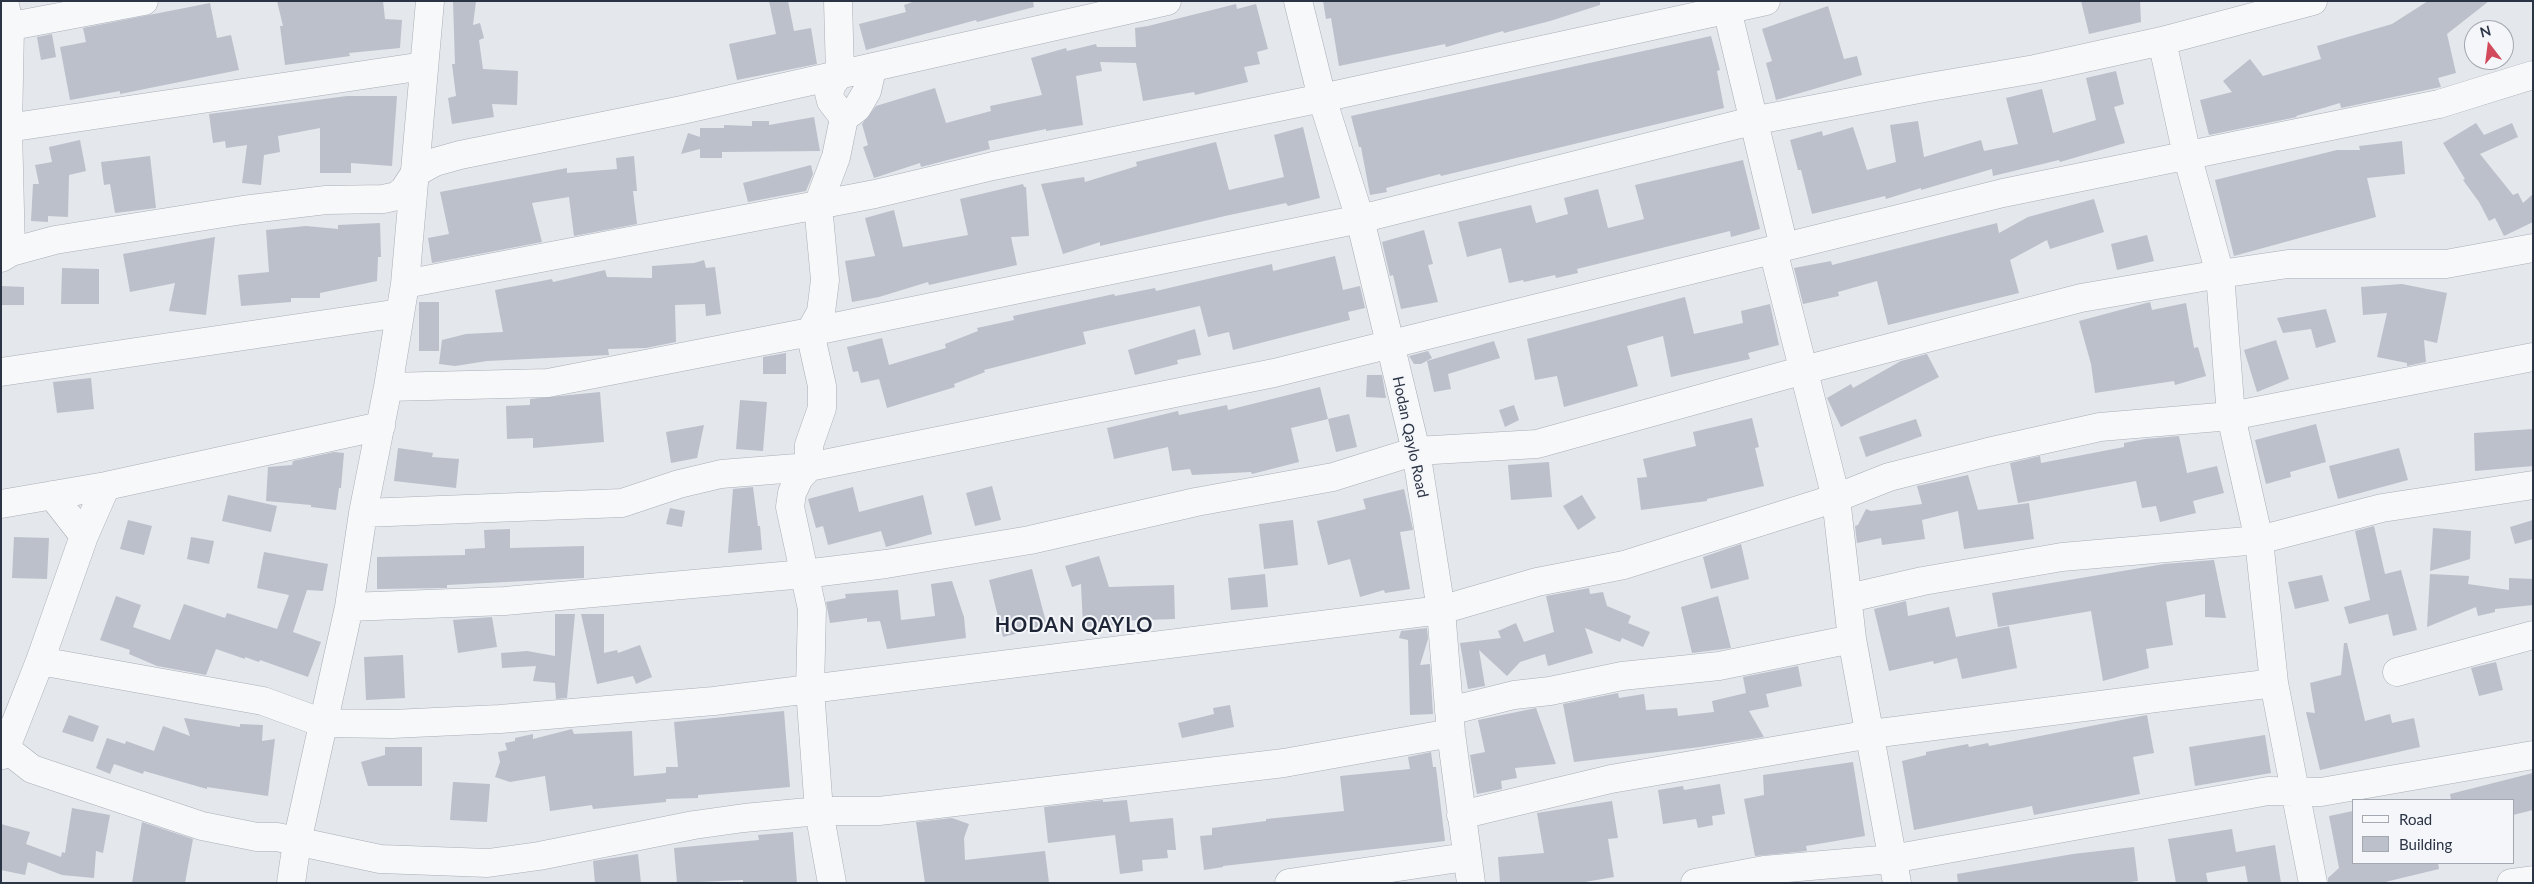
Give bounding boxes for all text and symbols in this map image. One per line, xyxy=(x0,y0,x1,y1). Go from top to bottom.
north arrow xyxy=(2464,20,2514,70)
text: N xyxy=(2478,21,2493,41)
street label: Hodan Qaylo Road xyxy=(1388,375,1432,499)
district label: HODAN QAYLO xyxy=(993,614,1155,638)
legend xyxy=(2352,799,2514,864)
text: Road xyxy=(2399,810,2432,828)
text: Building xyxy=(2399,835,2452,853)

